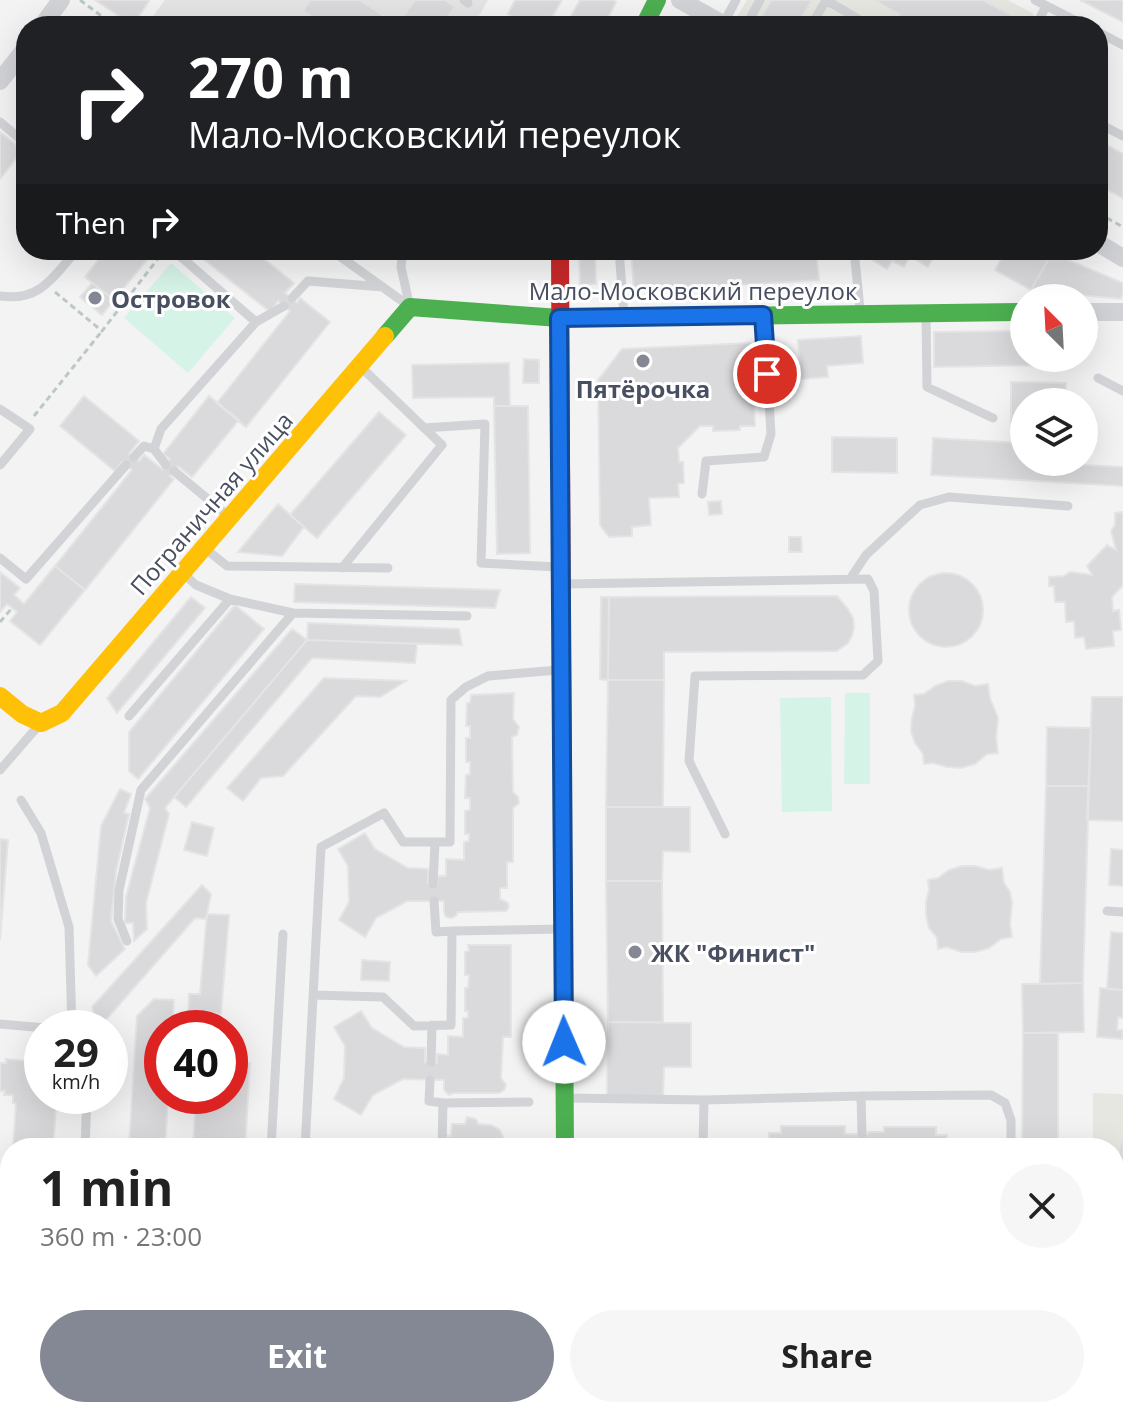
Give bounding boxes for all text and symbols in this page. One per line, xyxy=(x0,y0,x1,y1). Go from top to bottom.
text: 270 m xyxy=(188,38,354,114)
icon: right xyxy=(56,48,160,152)
text: Мало-Московский переулок xyxy=(188,110,681,159)
icon: right xyxy=(142,200,186,244)
text: Then xyxy=(56,202,126,243)
street label: Мало-Московский переулок xyxy=(529,274,858,307)
place label: Островок xyxy=(111,282,231,315)
north arrow xyxy=(1010,284,1098,372)
map controls xyxy=(1010,284,1098,476)
marker: Островок xyxy=(86,289,104,307)
pin xyxy=(733,340,801,408)
marker: Пятёрочка xyxy=(634,352,652,370)
icon: arrive xyxy=(745,352,789,396)
place label: Пятёрочка xyxy=(576,372,710,405)
button: layers xyxy=(1010,388,1098,476)
street label: Пограничная улица xyxy=(122,404,300,602)
place label: ЖК "Финист" xyxy=(651,936,815,969)
marker: ЖК "Финист" xyxy=(626,943,644,961)
position arrow xyxy=(522,1000,606,1084)
speed limit sign: 40 xyxy=(144,1010,248,1114)
text: 29 xyxy=(53,1024,99,1079)
text: km/h xyxy=(52,1068,100,1095)
text: 1 min xyxy=(40,1155,173,1220)
button: close xyxy=(1000,1164,1084,1248)
text: 360 m · 23:00 xyxy=(40,1218,202,1254)
button: Exit xyxy=(40,1310,554,1402)
button: Share xyxy=(570,1310,1084,1402)

